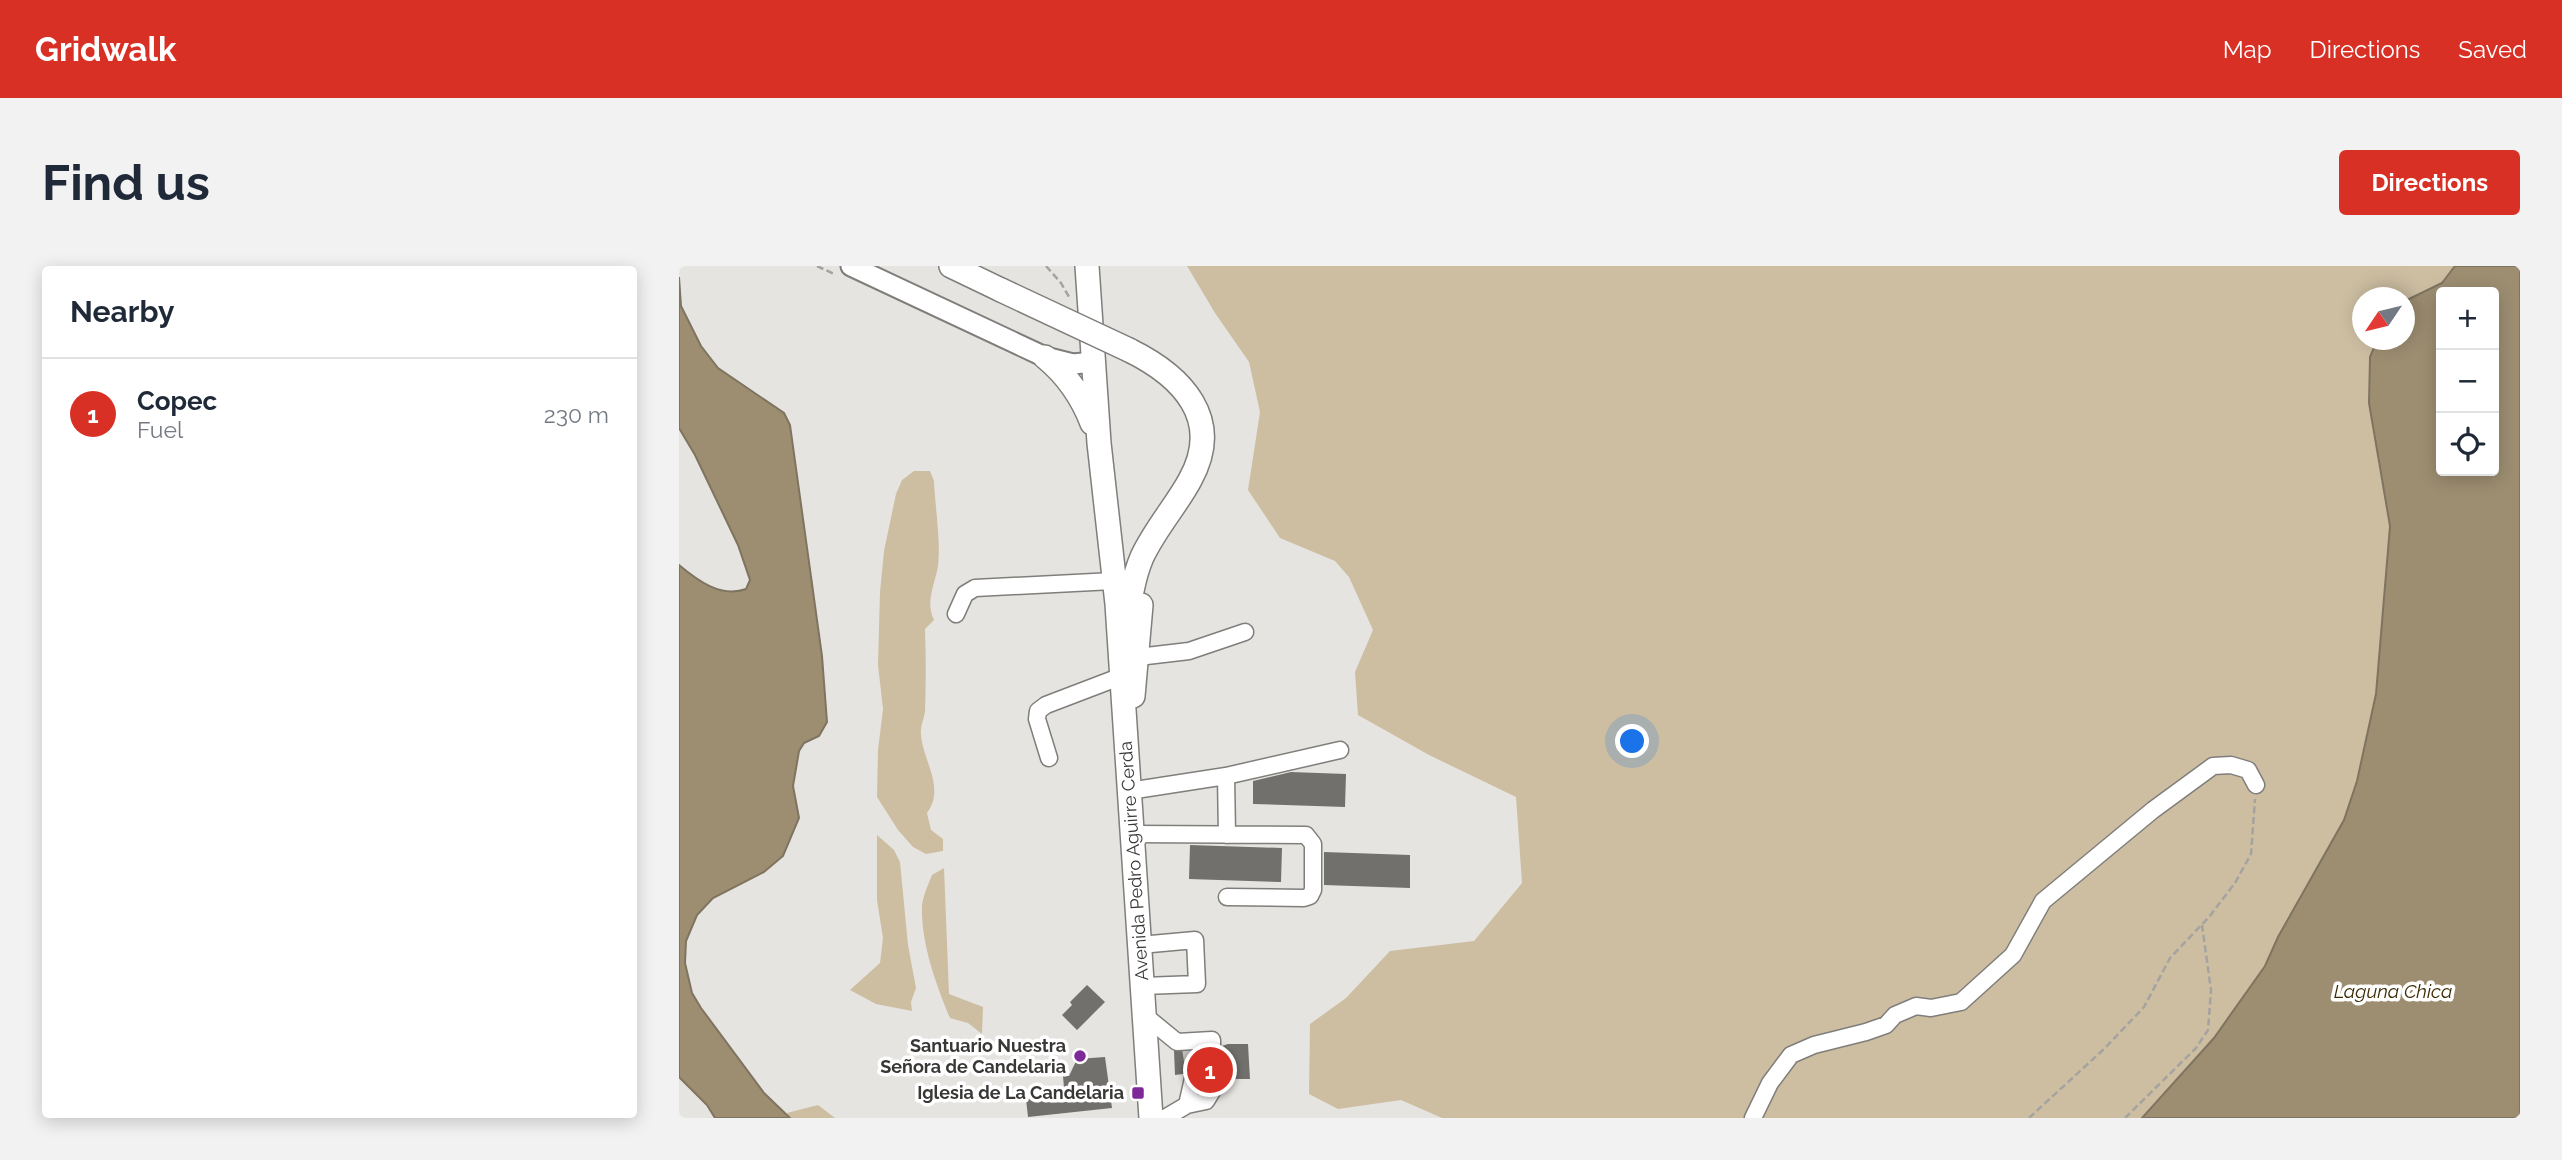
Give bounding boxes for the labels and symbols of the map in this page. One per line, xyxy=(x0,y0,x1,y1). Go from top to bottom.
north arrow xyxy=(2352,287,2415,350)
your location xyxy=(1615,724,1649,758)
street label: Avenida Pedro Aguirre Cerda xyxy=(1115,741,1152,982)
water label: Laguna Chica xyxy=(2334,980,2452,1002)
place label: Santuario Nuestra Señora de Candelaria xyxy=(880,1035,1066,1077)
pin: 1 xyxy=(1187,1044,1233,1096)
marker: Santuario Nuestra Señora de Candelaria xyxy=(1072,1048,1088,1064)
place label: Iglesia de La Candelaria xyxy=(917,1082,1124,1103)
marker: Iglesia de La Candelaria xyxy=(1130,1085,1146,1101)

